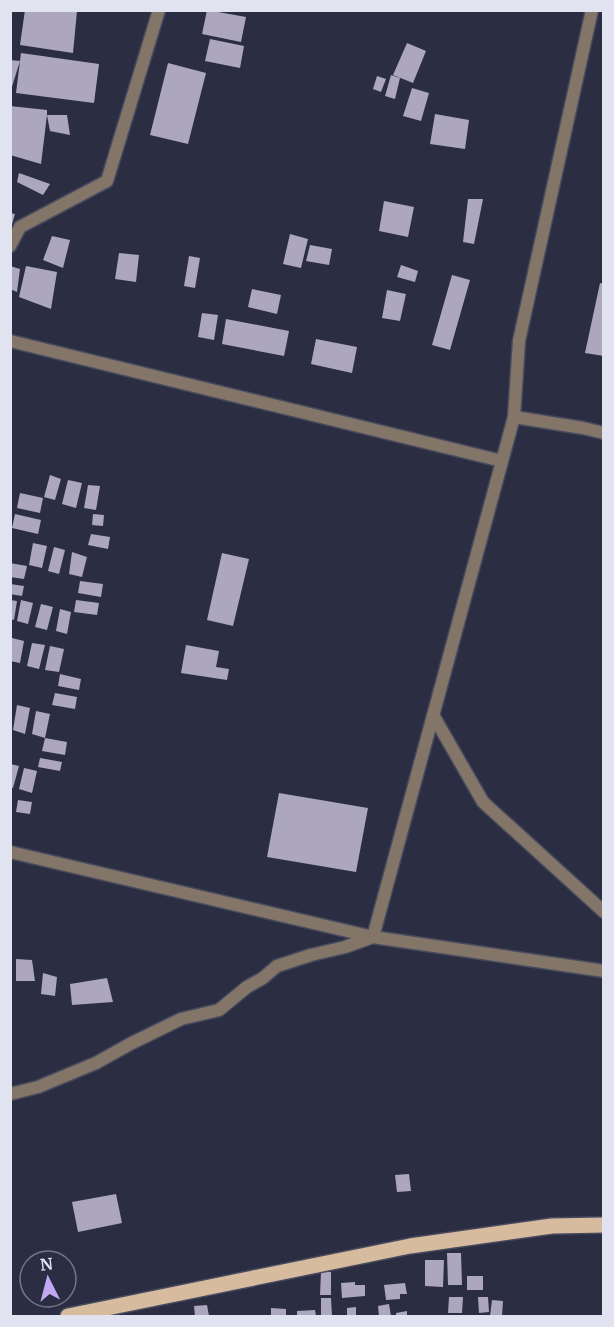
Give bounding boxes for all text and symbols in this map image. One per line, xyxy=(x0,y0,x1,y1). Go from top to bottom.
north arrow xyxy=(18,1249,78,1309)
text: N xyxy=(39,1253,54,1275)

